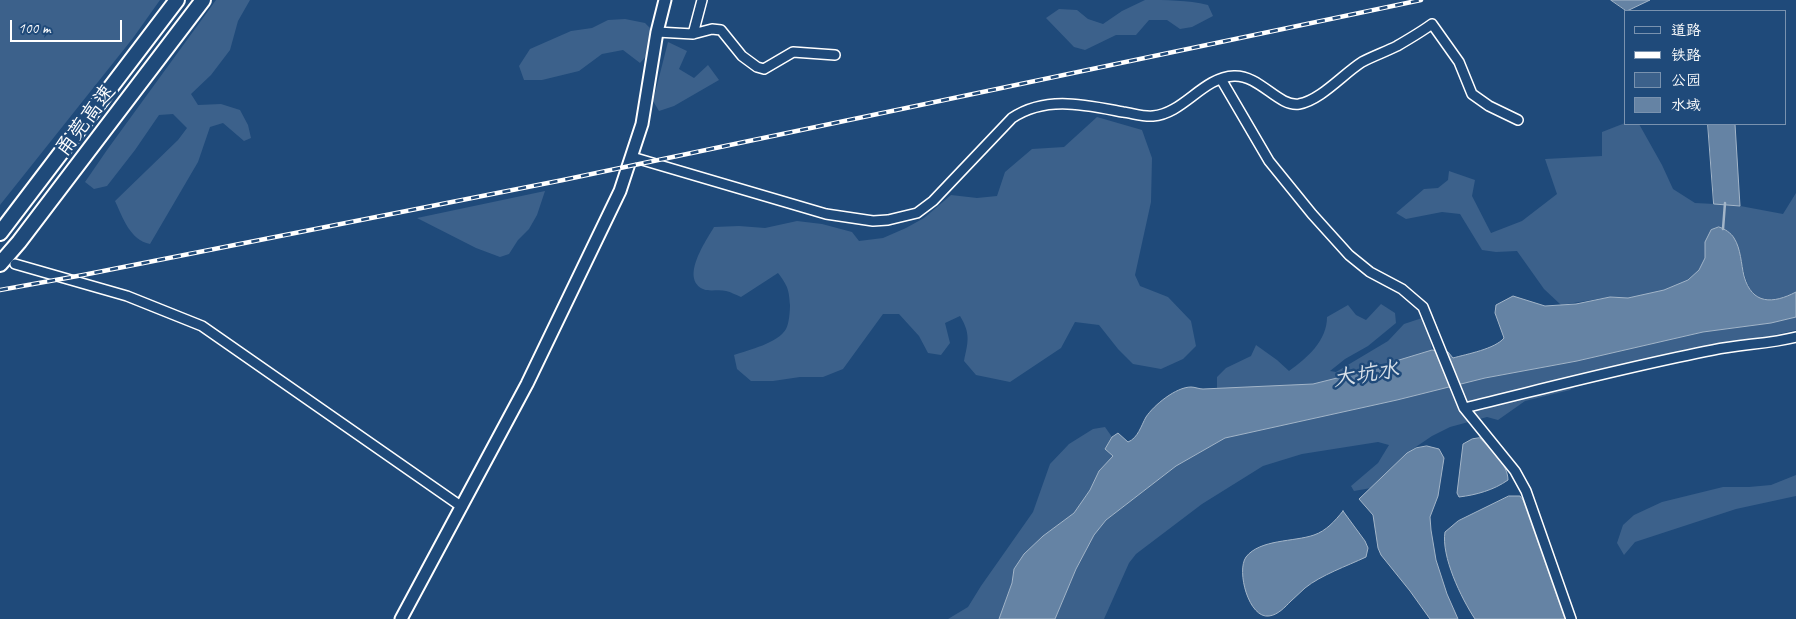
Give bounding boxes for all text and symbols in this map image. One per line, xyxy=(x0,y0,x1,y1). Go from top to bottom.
scale bar xyxy=(12,10,125,42)
legend xyxy=(1624,10,1786,125)
text: 100 m xyxy=(18,19,50,38)
text: 道路 xyxy=(1671,21,1701,40)
text: 铁路 xyxy=(1671,46,1701,65)
text: 公园 xyxy=(1671,71,1701,90)
street label: 甬莞高速 xyxy=(51,80,121,162)
text: 水域 xyxy=(1671,96,1701,115)
water label: 大坑水 xyxy=(1331,357,1401,393)

